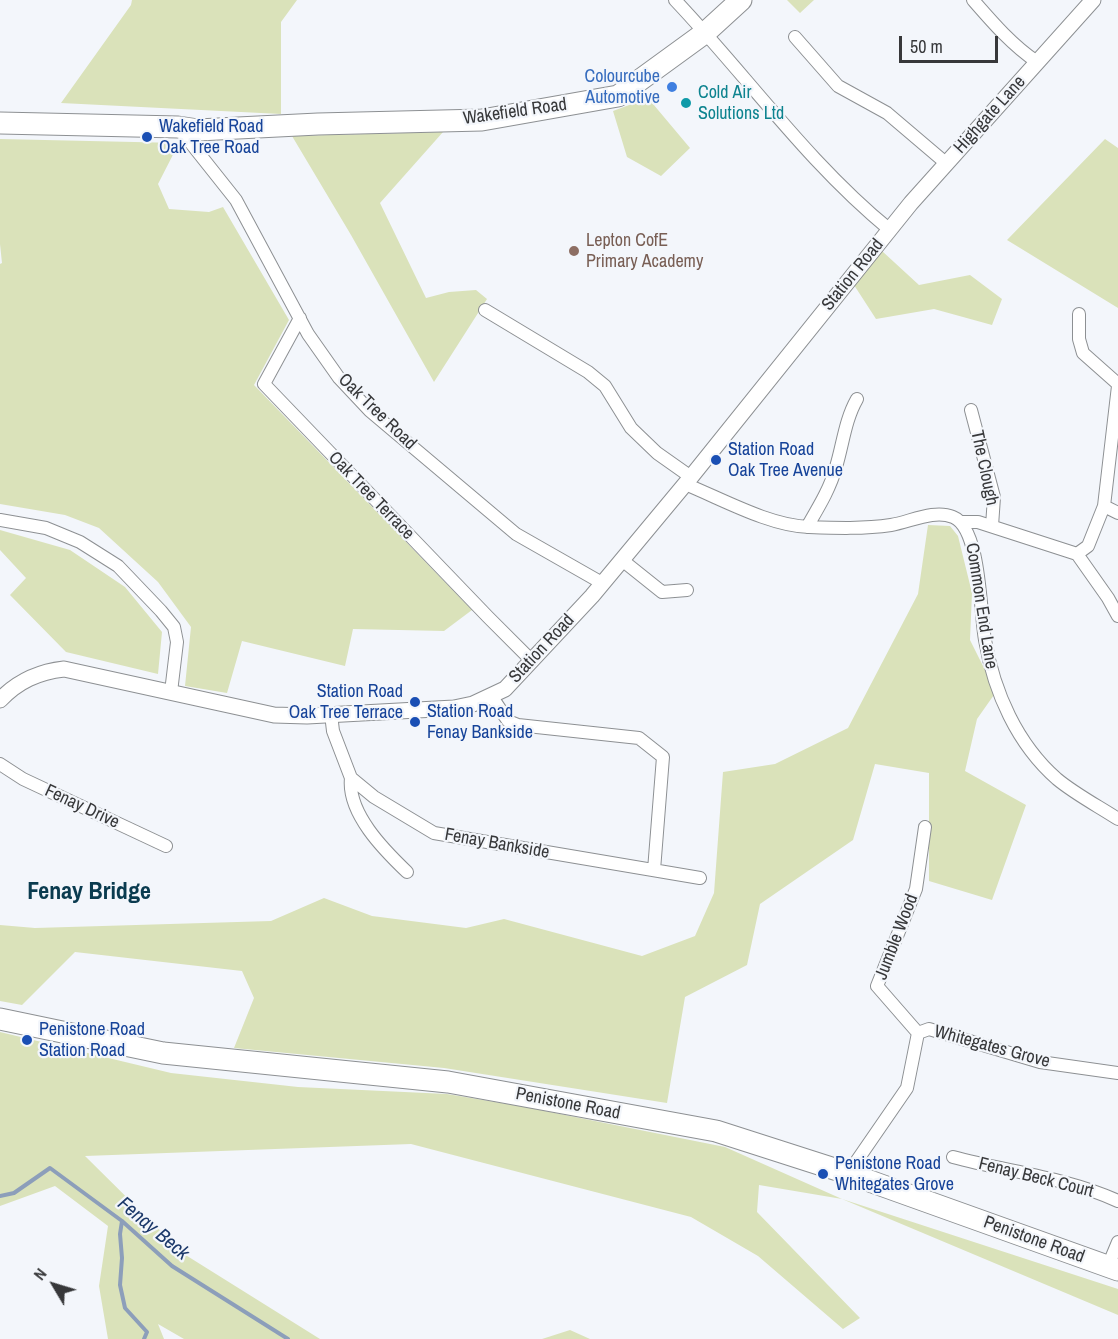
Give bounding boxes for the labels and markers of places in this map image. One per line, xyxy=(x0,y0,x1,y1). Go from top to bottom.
place label: Colourcube Automotive xyxy=(585,66,660,109)
marker: Colourcube Automotive xyxy=(665,80,679,94)
place label: Cold Air Solutions Ltd xyxy=(698,82,784,124)
marker: Cold Air Solutions Ltd xyxy=(679,96,693,110)
place label: Wakefield Road Oak Tree Road xyxy=(159,116,263,158)
marker: Wakefield Road Oak Tree Road xyxy=(140,130,154,144)
place label: Lepton CofE Primary Academy xyxy=(586,230,703,272)
marker: Lepton CofE Primary Academy xyxy=(567,244,581,258)
place label: Station Road Oak Tree Avenue xyxy=(728,439,843,482)
marker: Station Road Oak Tree Avenue xyxy=(709,453,723,467)
place label: Station Road Oak Tree Terrace xyxy=(289,681,403,724)
marker: Station Road Oak Tree Terrace xyxy=(408,695,422,709)
place label: Station Road Fenay Bankside xyxy=(427,701,533,744)
marker: Station Road Fenay Bankside xyxy=(408,715,422,729)
place label: Penistone Road Station Road xyxy=(39,1019,145,1062)
marker: Penistone Road Station Road xyxy=(20,1033,34,1047)
place label: Penistone Road Whitegates Grove xyxy=(835,1153,954,1196)
marker: Penistone Road Whitegates Grove xyxy=(816,1167,830,1181)

